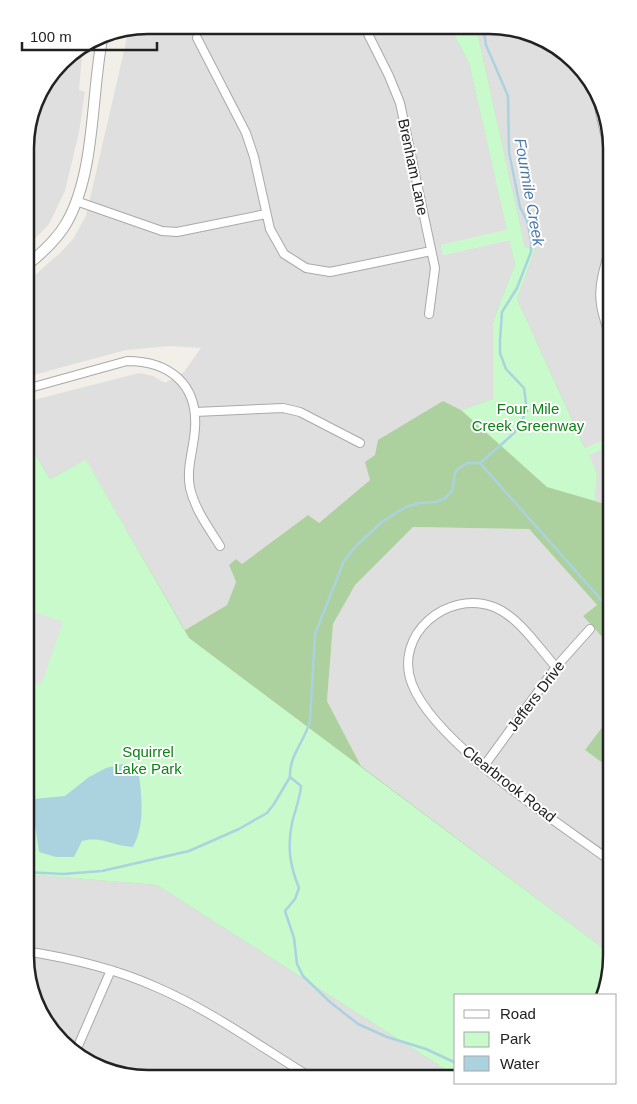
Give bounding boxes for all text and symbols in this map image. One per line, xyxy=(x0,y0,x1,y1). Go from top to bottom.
scale bar xyxy=(22,20,158,52)
text: 100 m xyxy=(30,28,72,45)
street label: Brenham Lane xyxy=(395,117,432,217)
water label: Fourmile Creek xyxy=(512,137,548,248)
park label: Four Mile Creek Greenway xyxy=(472,400,585,434)
street label: Jeffers Drive xyxy=(504,657,568,734)
street label: Clearbrook Road xyxy=(459,742,559,825)
park label: Squirrel Lake Park xyxy=(114,743,182,777)
legend xyxy=(454,994,617,1084)
text: Road xyxy=(500,1005,536,1022)
text: Park xyxy=(500,1030,531,1047)
text: Water xyxy=(500,1055,539,1072)

